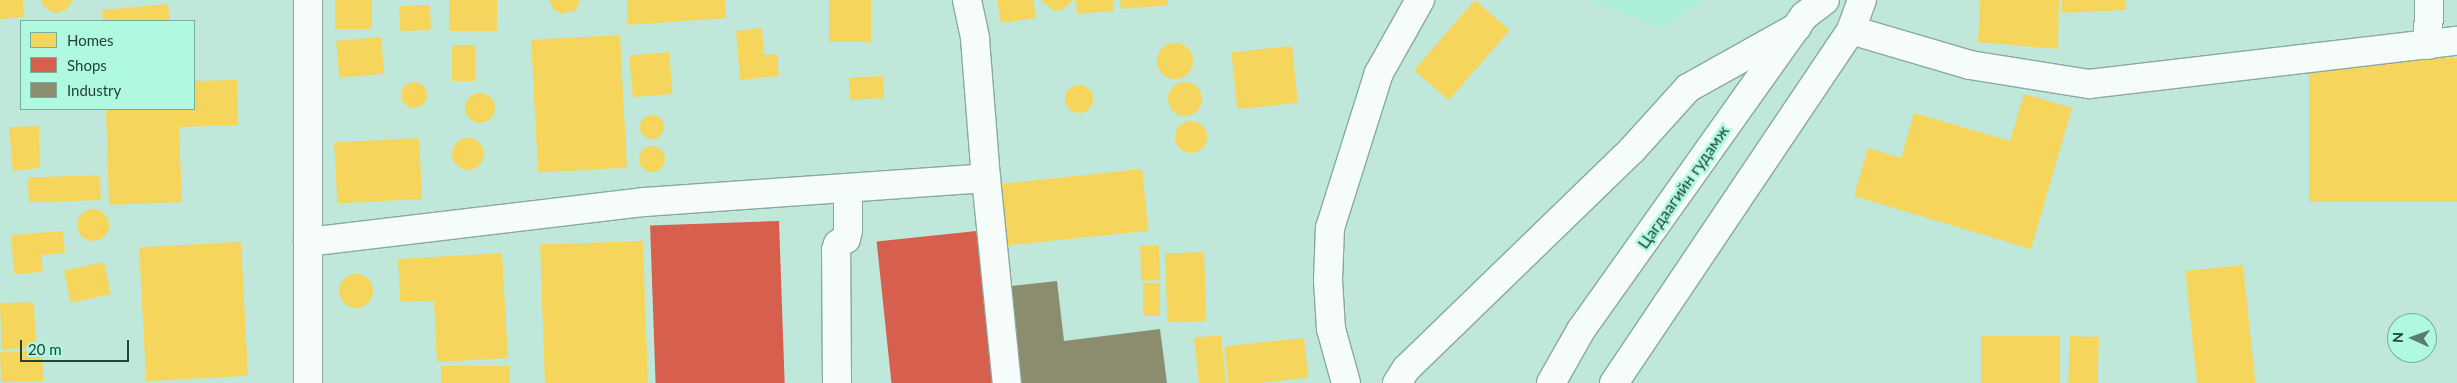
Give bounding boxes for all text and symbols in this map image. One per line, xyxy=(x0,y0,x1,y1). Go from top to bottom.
legend xyxy=(20,20,195,110)
text: Homes xyxy=(67,31,113,49)
text: Shops xyxy=(67,56,107,74)
text: Industry xyxy=(67,81,121,99)
street label: Цагдаагийн гудамж xyxy=(1633,122,1733,252)
north arrow xyxy=(2387,313,2437,363)
scale bar xyxy=(22,330,131,362)
text: N xyxy=(2389,332,2406,343)
text: 20 m xyxy=(28,340,62,358)

